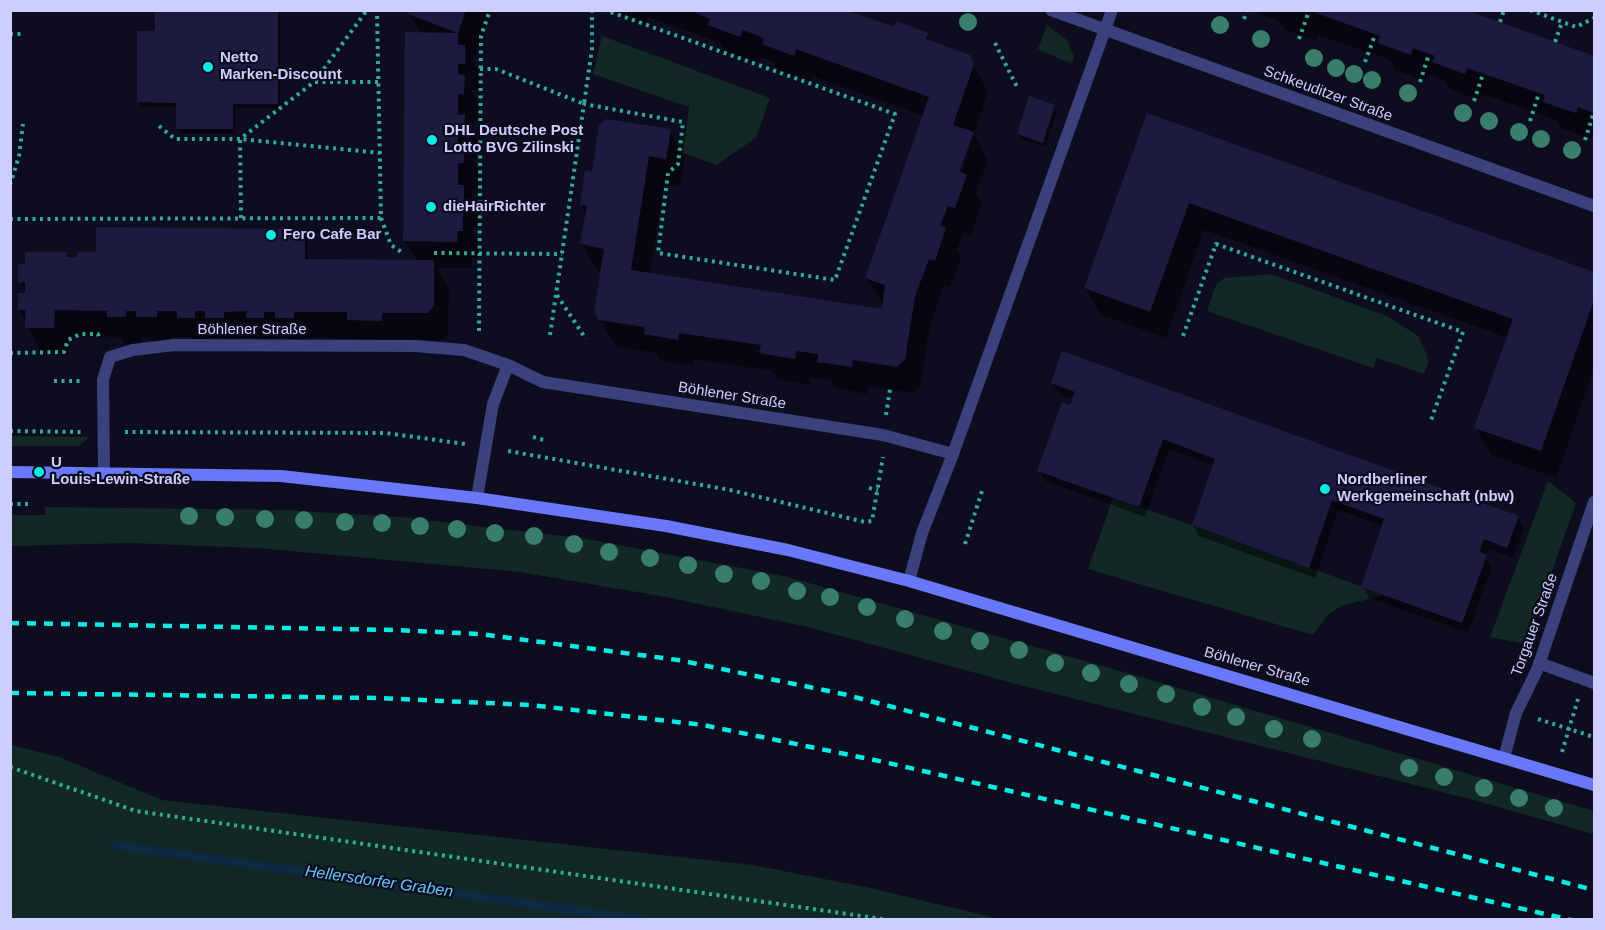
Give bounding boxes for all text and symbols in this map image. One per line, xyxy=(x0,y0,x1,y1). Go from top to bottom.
place label: Netto Marken-Discount xyxy=(220,49,342,84)
marker: Netto Marken-Discount xyxy=(201,60,215,74)
street label: Schkeuditzer Straße xyxy=(1261,62,1395,126)
place label: DHL Deutsche Post Lotto BVG Zilinski xyxy=(444,122,583,157)
marker: DHL Deutsche Post Lotto BVG Zilinski xyxy=(425,133,439,147)
place label: dieHairRichter xyxy=(443,198,546,216)
marker: dieHairRichter xyxy=(424,200,438,214)
place label: Fero Cafe Bar xyxy=(283,226,381,244)
marker: Fero Cafe Bar xyxy=(264,228,278,242)
street label: Böhlener Straße xyxy=(197,321,307,339)
street label: Böhlener Straße xyxy=(677,379,787,413)
place label: U Louis-Lewin-Straße xyxy=(51,454,190,489)
marker: U Louis-Lewin-Straße xyxy=(32,465,46,479)
place label: Nordberliner Werkgemeinschaft (nbw) xyxy=(1337,471,1514,506)
marker: Nordberliner Werkgemeinschaft (nbw) xyxy=(1318,482,1332,496)
street label: Torgauer Straße xyxy=(1508,571,1562,679)
street label: Böhlener Straße xyxy=(1202,643,1312,691)
water label: Hellersdorfer Graben xyxy=(304,862,454,902)

